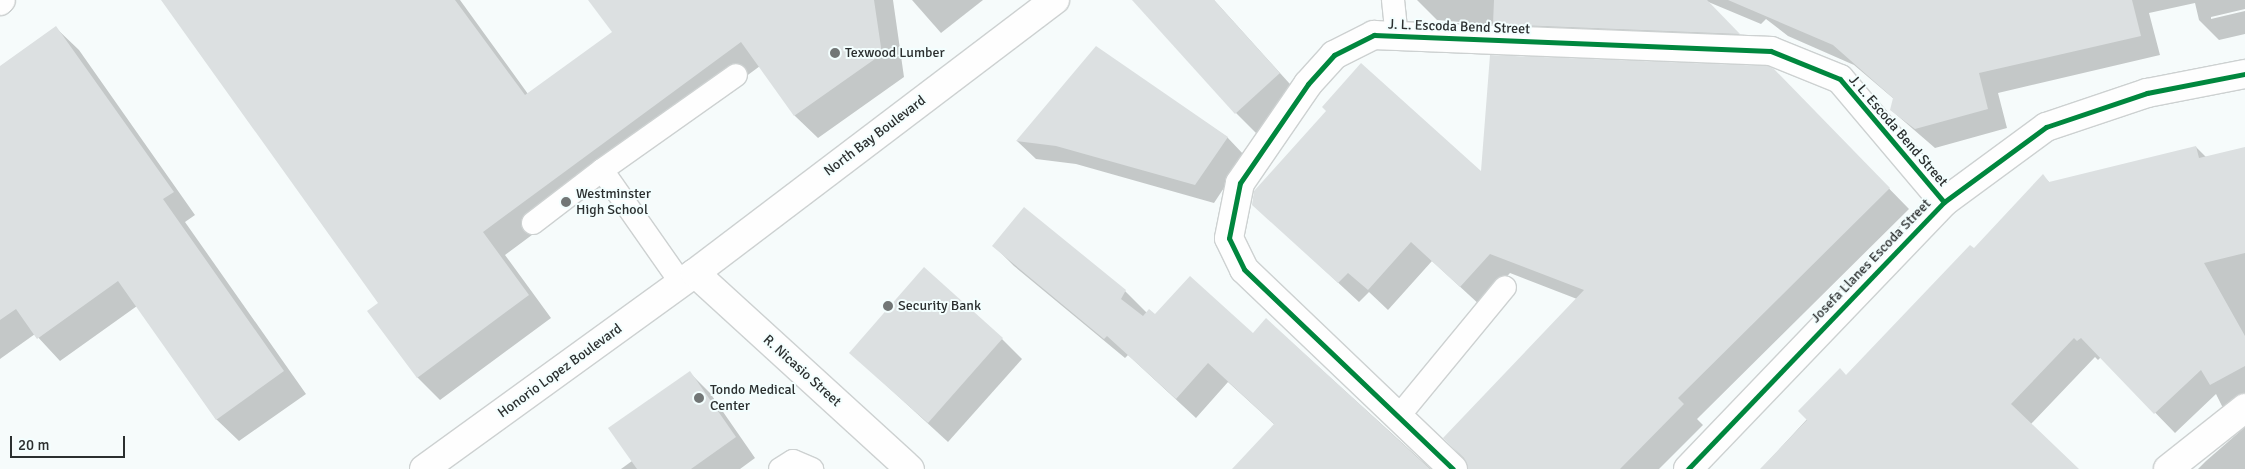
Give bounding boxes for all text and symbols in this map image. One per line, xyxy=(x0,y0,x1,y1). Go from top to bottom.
street label: J. L. Escoda Bend Street xyxy=(1388,16,1530,38)
place label: Texwood Lumber xyxy=(845,45,945,61)
marker: Texwood Lumber xyxy=(829,47,841,59)
street label: J. L. Escoda Bend Street xyxy=(1845,72,1951,190)
street label: North Bay Boulevard xyxy=(821,92,929,180)
place label: Westminster High School xyxy=(576,186,651,218)
marker: Westminster High School xyxy=(560,196,572,208)
street label: Josefa Llanes Escoda Street xyxy=(1807,196,1935,326)
place label: Security Bank xyxy=(898,298,981,314)
marker: Security Bank xyxy=(882,300,894,312)
street label: Honorio Lopez Boulevard xyxy=(495,320,625,422)
street label: R. Nicasio Street xyxy=(760,332,844,410)
place label: Tondo Medical Center xyxy=(710,382,796,414)
marker: Tondo Medical Center xyxy=(692,391,706,405)
scale bar xyxy=(12,426,128,458)
text: 20 m xyxy=(18,436,49,454)

